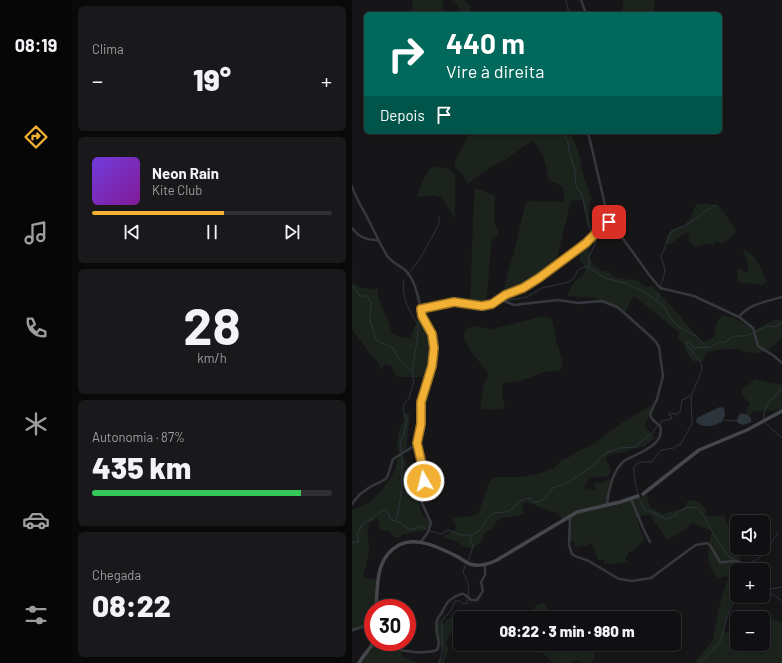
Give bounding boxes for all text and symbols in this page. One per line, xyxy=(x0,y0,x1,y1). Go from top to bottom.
text: 440 m xyxy=(446,26,525,60)
icon: right xyxy=(380,28,432,80)
text: 08:19 xyxy=(15,34,57,56)
text: Clima xyxy=(92,41,124,57)
text: Vire à direita xyxy=(446,60,544,82)
text: 19° xyxy=(193,61,231,97)
text: − xyxy=(92,67,103,93)
text: + xyxy=(321,67,332,93)
icon: arrive xyxy=(433,104,455,126)
text: Depois xyxy=(380,106,425,124)
icon: directions xyxy=(22,123,50,151)
text: Neon Rain xyxy=(152,164,219,182)
text: Kite Club xyxy=(152,182,202,198)
pin xyxy=(592,205,626,239)
icon: arrive xyxy=(598,211,620,233)
icon: music xyxy=(22,219,50,247)
icon: previous xyxy=(121,221,143,243)
icon: pause xyxy=(201,221,223,243)
icon: next xyxy=(281,221,303,243)
text: 28 xyxy=(183,293,241,355)
icon: phone xyxy=(22,314,50,342)
text: km/h xyxy=(197,350,227,366)
icon: climate xyxy=(22,410,50,438)
text: Autonomia · 87% xyxy=(92,429,185,445)
text: 435 km xyxy=(92,449,191,485)
position arrow xyxy=(403,460,445,502)
icon: car xyxy=(22,506,50,534)
map controls xyxy=(730,515,770,651)
button: sound xyxy=(730,515,770,555)
button: + xyxy=(730,563,770,603)
text: Chegada xyxy=(92,567,141,583)
text: 08:22 xyxy=(92,587,171,623)
speed limit sign: 30 xyxy=(364,599,416,651)
icon: filters xyxy=(22,601,50,629)
button: − xyxy=(730,611,770,651)
text: 08:22 · 3 min · 980 m xyxy=(499,622,635,640)

